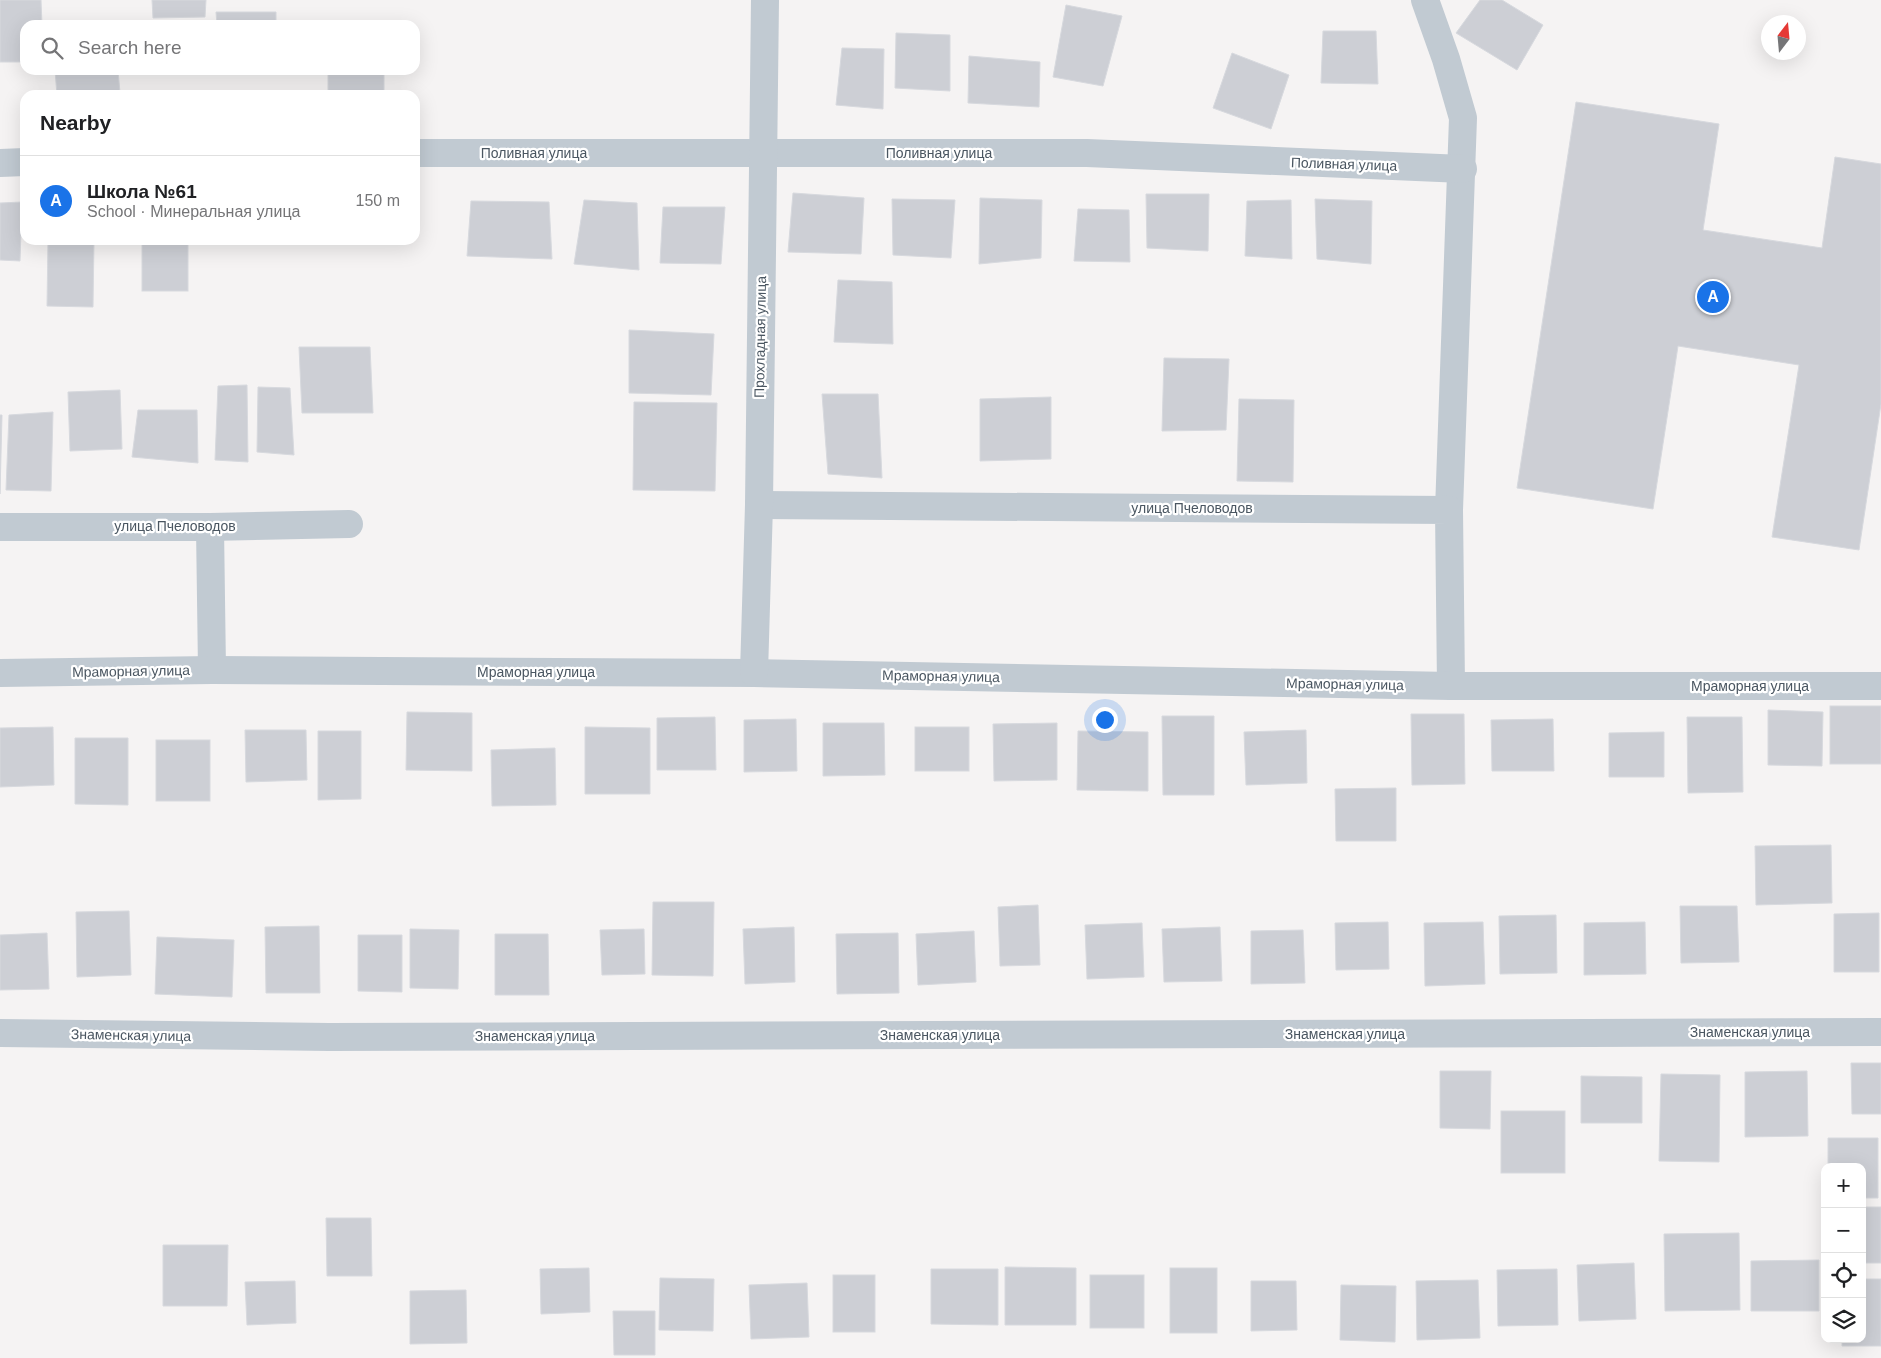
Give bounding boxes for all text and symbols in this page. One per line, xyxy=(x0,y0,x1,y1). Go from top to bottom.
north arrow xyxy=(1761,15,1806,60)
search box xyxy=(20,20,420,75)
icon: search xyxy=(38,34,66,62)
text: Search here xyxy=(78,37,182,58)
text: Nearby xyxy=(40,111,111,134)
street label: Поливная улица xyxy=(481,145,587,161)
street label: Поливная улица xyxy=(886,145,992,161)
street label: Поливная улица xyxy=(1291,154,1398,174)
text: Школа №61 xyxy=(87,181,197,202)
text: A xyxy=(50,192,62,209)
text: 150 m xyxy=(356,192,400,209)
text: School · Минеральная улица xyxy=(87,203,300,220)
street label: Прохладная улица xyxy=(751,276,769,398)
pin: A xyxy=(1697,278,1729,316)
street label: улица Пчеловодов xyxy=(1131,500,1253,516)
street label: улица Пчеловодов xyxy=(114,518,236,534)
street label: Мраморная улица xyxy=(72,662,190,680)
street label: Мраморная улица xyxy=(477,664,595,680)
street label: Мраморная улица xyxy=(882,667,1000,685)
street label: Мраморная улица xyxy=(1286,675,1404,693)
street label: Мраморная улица xyxy=(1691,678,1809,694)
your location xyxy=(1092,707,1118,733)
street label: Знаменская улица xyxy=(1690,1024,1810,1040)
street label: Знаменская улица xyxy=(71,1026,191,1044)
street label: Знаменская улица xyxy=(1285,1026,1405,1042)
street label: Знаменская улица xyxy=(880,1027,1000,1043)
street label: Знаменская улица xyxy=(475,1028,595,1044)
map controls xyxy=(1821,1163,1866,1343)
button: + xyxy=(1821,1163,1866,1208)
button: − xyxy=(1821,1208,1866,1253)
button: locate xyxy=(1821,1253,1866,1298)
button: layers xyxy=(1821,1298,1866,1343)

